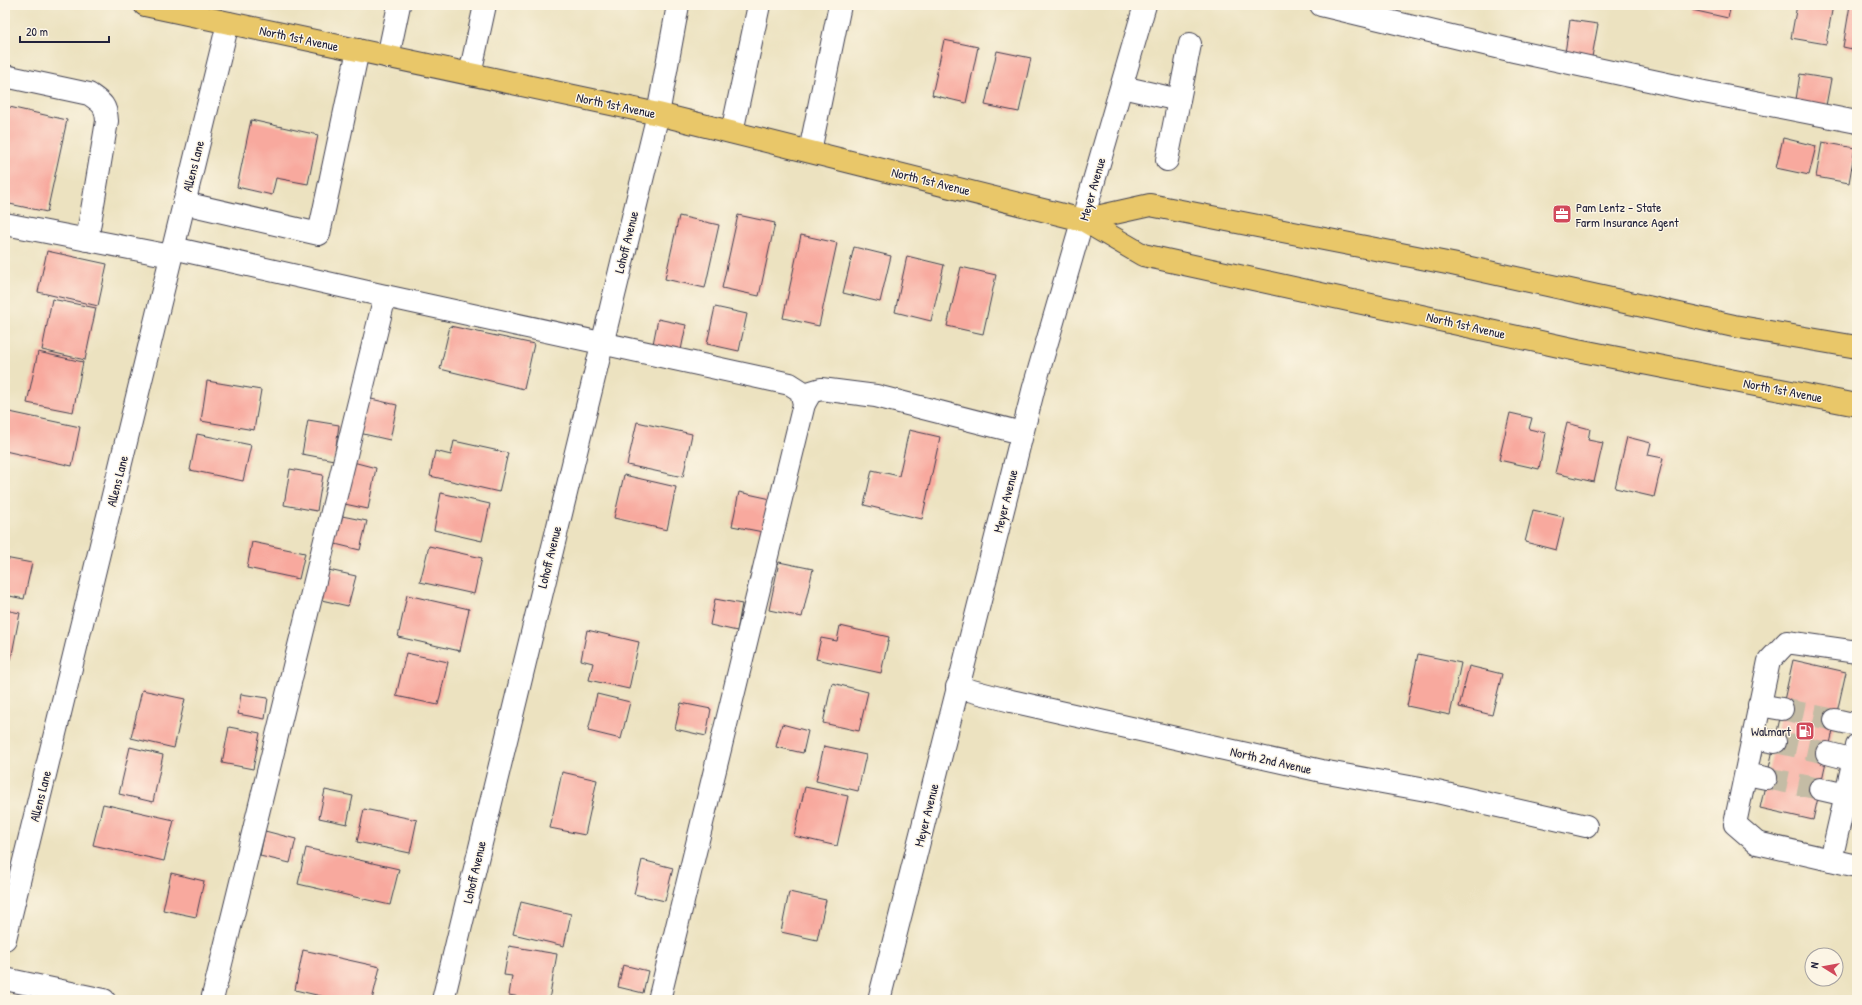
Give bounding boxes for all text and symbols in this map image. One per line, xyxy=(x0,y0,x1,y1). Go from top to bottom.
scale bar xyxy=(20,18,109,44)
street label: North 1st Avenue xyxy=(258,21,340,55)
text: 20 m xyxy=(26,23,48,40)
street label: North 1st Avenue xyxy=(575,88,657,122)
street label: Allens Lane xyxy=(178,139,208,193)
street label: Meyer Avenue xyxy=(1074,155,1110,223)
street label: North 1st Avenue xyxy=(890,163,972,199)
place label: Pam Lentz - State Farm Insurance Agent xyxy=(1575,198,1679,231)
office icon: Pam Lentz - State Farm Insurance Agent xyxy=(1551,203,1573,225)
street label: Lohoff Avenue xyxy=(610,209,642,275)
street label: North 1st Avenue xyxy=(1425,307,1507,343)
street label: North 1st Avenue xyxy=(1742,374,1824,406)
street label: Allens Lane xyxy=(102,454,132,508)
street label: Meyer Avenue xyxy=(988,468,1022,534)
street label: Lohoff Avenue xyxy=(533,524,565,590)
fuel station icon: Walmart xyxy=(1794,720,1816,742)
place label: Walmart xyxy=(1751,722,1792,740)
street label: North 2nd Avenue xyxy=(1229,742,1313,778)
street label: Allens Lane xyxy=(25,769,55,823)
street label: Meyer Avenue xyxy=(909,782,943,848)
street label: Lohoff Avenue xyxy=(458,839,490,905)
north arrow xyxy=(1804,947,1844,987)
text: N xyxy=(1807,961,1822,969)

